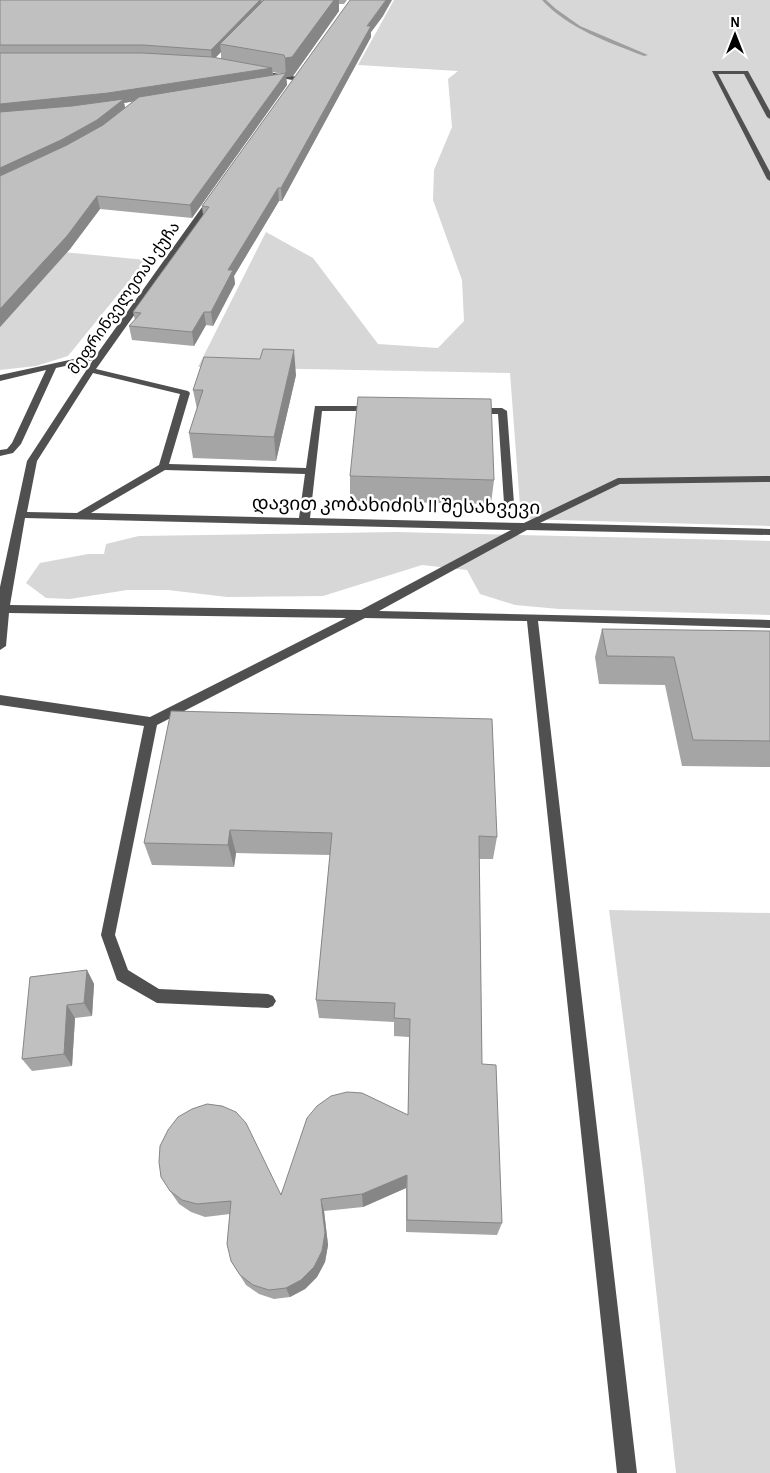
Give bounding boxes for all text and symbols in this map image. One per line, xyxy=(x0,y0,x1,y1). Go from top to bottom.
north arrow xyxy=(710,10,760,60)
text: N xyxy=(730,16,740,30)
street label: მეფრინველეთას ქუჩა xyxy=(65,219,184,378)
street label: დავით კობახიძის II შესახვევი xyxy=(252,494,540,520)

